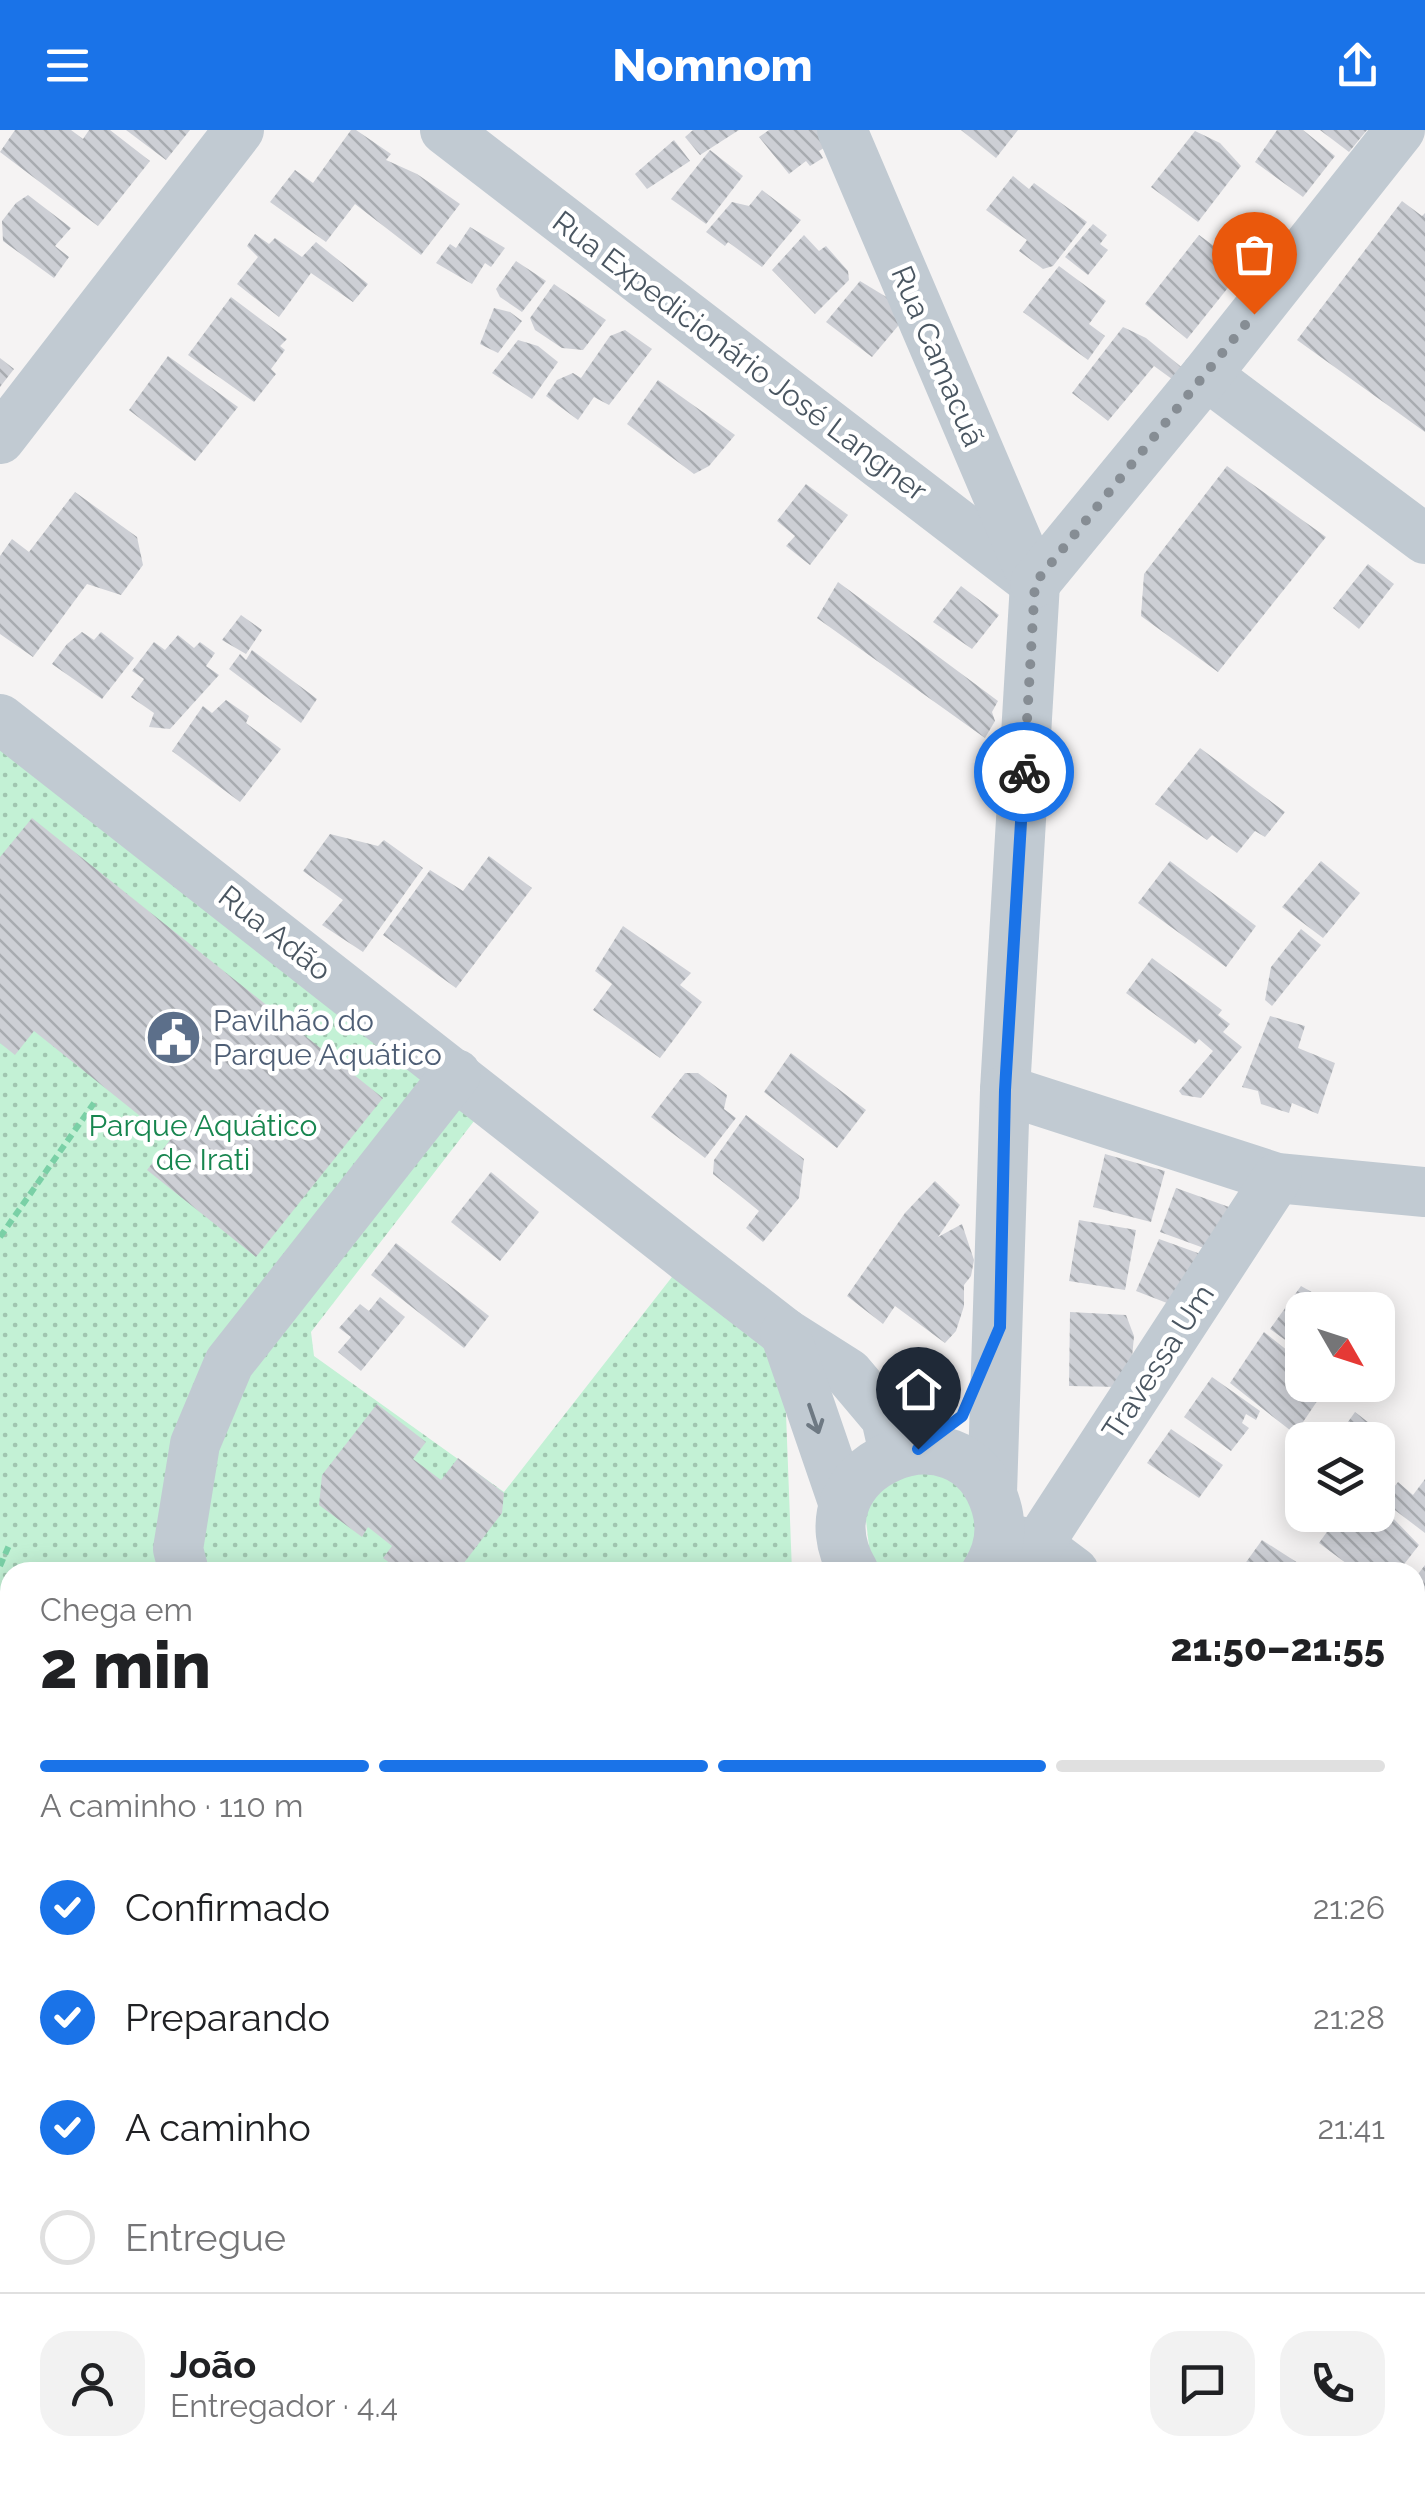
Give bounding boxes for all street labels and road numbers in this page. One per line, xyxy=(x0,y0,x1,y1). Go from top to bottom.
street label: Rua Expedicionário José Langner xyxy=(546,204,934,509)
street label: Rua Camacuã xyxy=(884,260,992,452)
street label: Rua Adão xyxy=(212,878,338,988)
street label: Travessa Um xyxy=(1095,1278,1221,1446)

